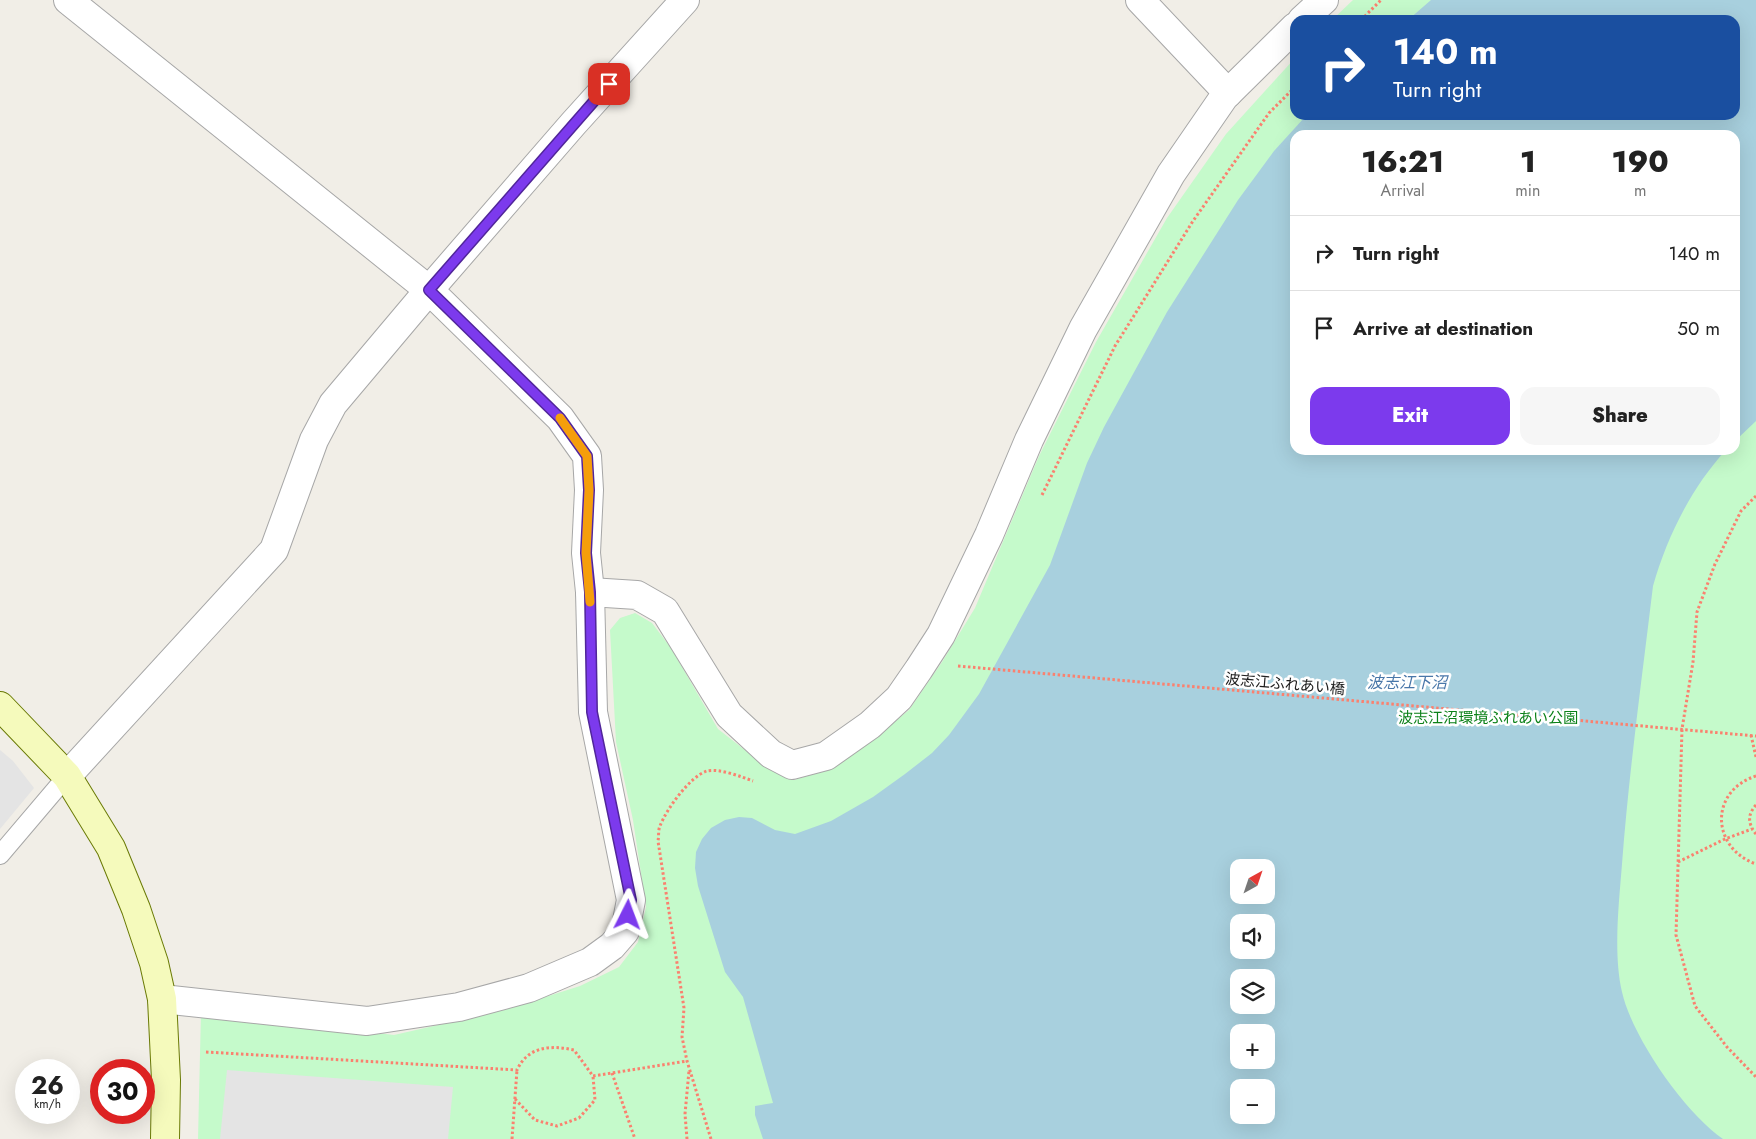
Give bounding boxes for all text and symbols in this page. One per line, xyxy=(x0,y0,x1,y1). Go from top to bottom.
text: 140 m xyxy=(1393,27,1498,77)
icon: right xyxy=(1310,35,1375,100)
pin xyxy=(588,63,630,105)
icon: arrive xyxy=(595,70,623,98)
text: Turn right xyxy=(1393,73,1481,105)
text: 16:21 xyxy=(1361,140,1444,183)
text: 1 xyxy=(1520,140,1536,183)
text: 190 xyxy=(1612,140,1669,183)
text: Arrival xyxy=(1381,179,1425,202)
text: min xyxy=(1515,179,1540,202)
text: m xyxy=(1634,179,1646,202)
icon: right xyxy=(1310,239,1338,267)
text: Turn right xyxy=(1353,240,1439,267)
text: 140 m xyxy=(1668,240,1720,267)
icon: arrive xyxy=(1310,314,1338,342)
text: Arrive at destination xyxy=(1353,315,1533,342)
text: 50 m xyxy=(1677,315,1720,342)
button: Exit xyxy=(1310,387,1510,445)
button: Share xyxy=(1520,387,1720,445)
street label: 波志江ふれあい橋 xyxy=(1224,668,1346,700)
water label: 波志江下沼 xyxy=(1367,671,1449,694)
park label: 波志江沼環境ふれあい公園 xyxy=(1398,707,1578,729)
north arrow xyxy=(1230,859,1275,904)
map controls xyxy=(1230,859,1275,1124)
position arrow xyxy=(601,888,653,940)
button: sound xyxy=(1230,914,1275,959)
button: layers xyxy=(1230,969,1275,1014)
button: + xyxy=(1230,1024,1275,1069)
speed limit sign: 30 xyxy=(90,1059,155,1124)
text: 26 xyxy=(31,1067,64,1103)
button: − xyxy=(1230,1079,1275,1124)
text: km/h xyxy=(34,1095,61,1113)

